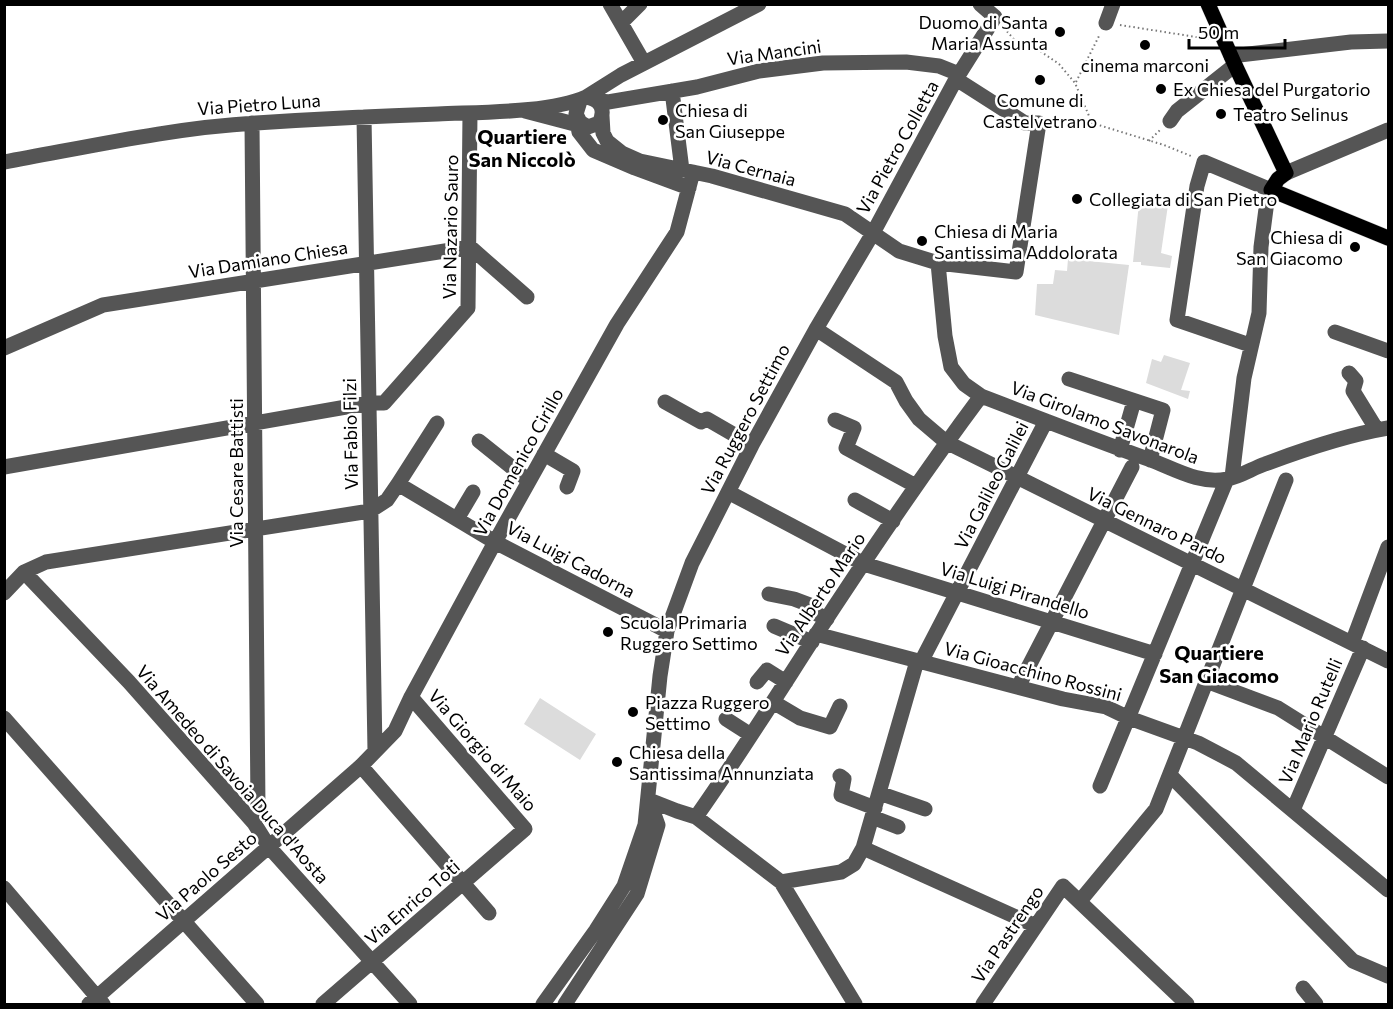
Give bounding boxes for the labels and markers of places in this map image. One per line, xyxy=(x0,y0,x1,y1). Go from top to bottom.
place label: Duomo di Santa Maria Assunta xyxy=(918,11,1048,54)
marker: Duomo di Santa Maria Assunta xyxy=(1053,25,1067,39)
marker: cinema marconi xyxy=(1138,38,1152,52)
place label: cinema marconi xyxy=(1081,54,1209,76)
marker: Comune di Castelvetrano xyxy=(1033,73,1047,87)
place label: Ex Chiesa del Purgatorio xyxy=(1173,78,1371,100)
marker: Ex Chiesa del Purgatorio xyxy=(1154,82,1168,96)
place label: Comune di Castelvetrano xyxy=(983,89,1097,132)
place label: Chiesa di San Giuseppe xyxy=(675,99,785,142)
place label: Teatro Selinus xyxy=(1233,103,1348,125)
marker: Teatro Selinus xyxy=(1214,107,1228,121)
marker: Chiesa di San Giuseppe xyxy=(656,113,670,127)
place label: Collegiata di San Pietro xyxy=(1089,188,1277,210)
marker: Collegiata di San Pietro xyxy=(1070,192,1084,206)
place label: Chiesa di Maria Santissima Addolorata xyxy=(934,220,1118,263)
place label: Chiesa di San Giacomo xyxy=(1236,226,1343,269)
marker: Chiesa di Maria Santissima Addolorata xyxy=(915,234,929,248)
marker: Chiesa di San Giacomo xyxy=(1348,240,1362,254)
place label: Scuola Primaria Ruggero Settimo xyxy=(620,611,758,654)
marker: Scuola Primaria Ruggero Settimo xyxy=(601,625,615,639)
place label: Piazza Ruggero Settimo xyxy=(645,691,770,734)
marker: Piazza Ruggero Settimo xyxy=(626,705,640,719)
place label: Chiesa della Santissima Annunziata xyxy=(629,741,814,784)
marker: Chiesa della Santissima Annunziata xyxy=(610,755,624,769)

